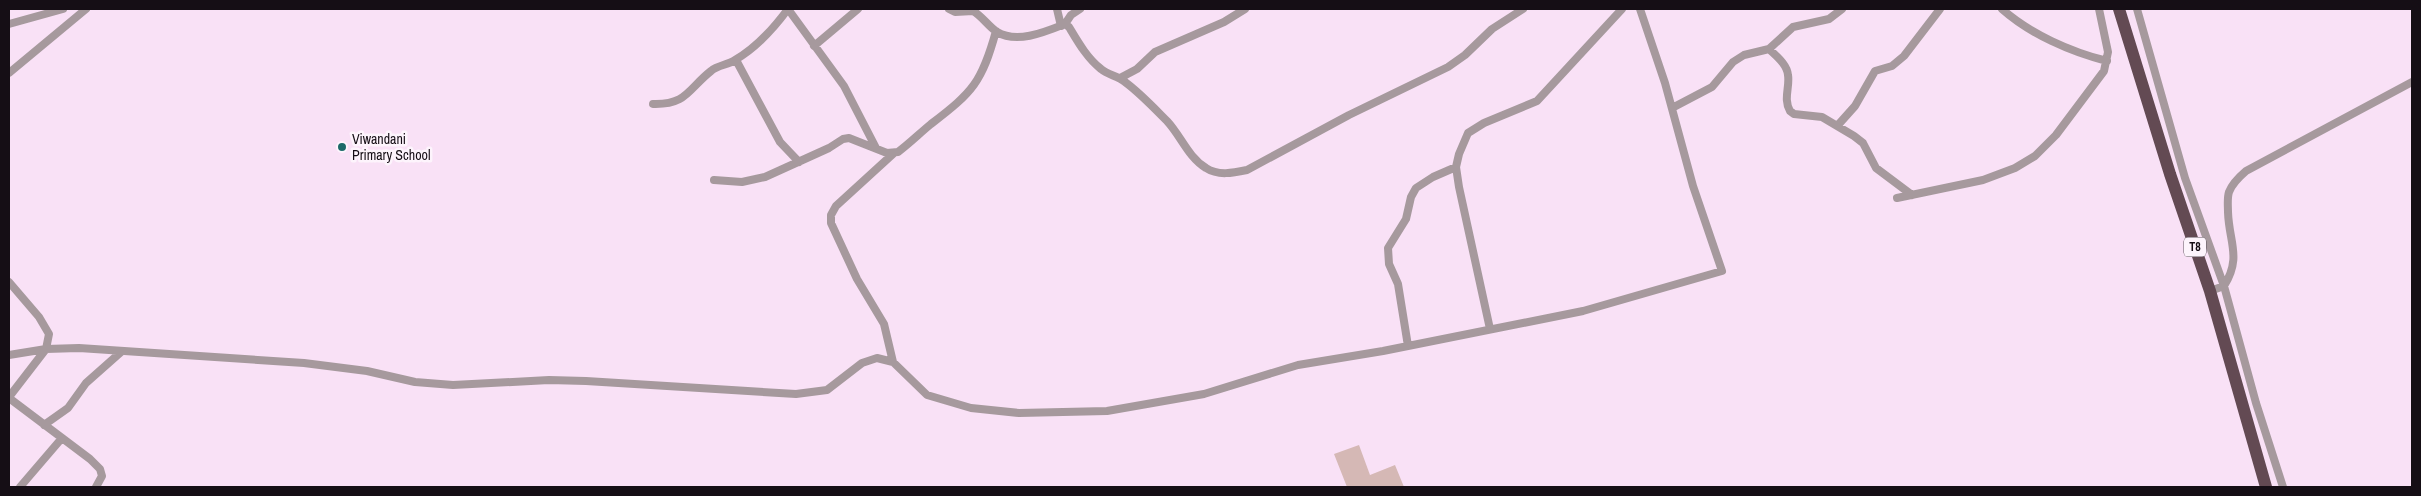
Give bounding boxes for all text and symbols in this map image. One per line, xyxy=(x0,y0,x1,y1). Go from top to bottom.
place label: Viwandani Primary School xyxy=(352,130,430,164)
marker: Viwandani Primary School xyxy=(336,141,348,153)
road number: T8 xyxy=(2184,238,2206,256)

